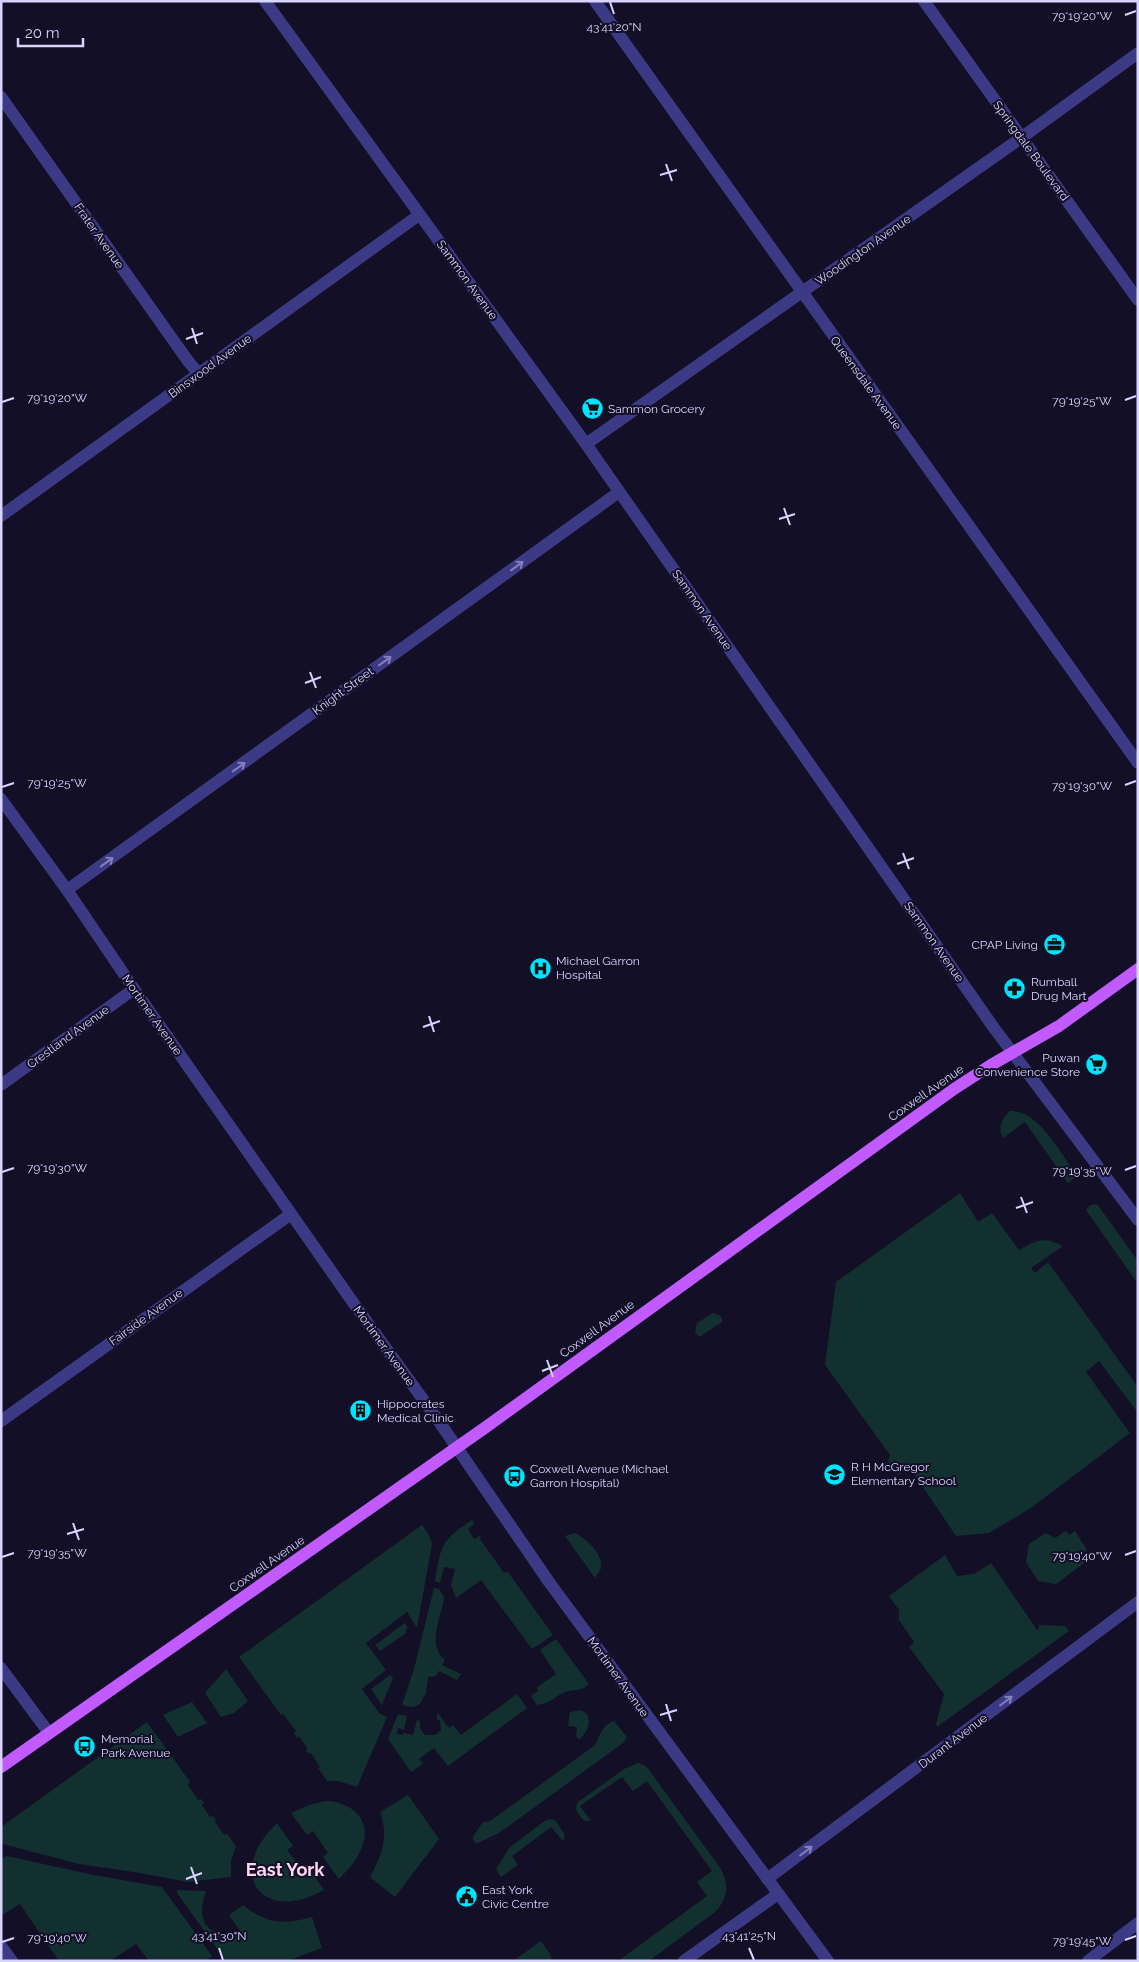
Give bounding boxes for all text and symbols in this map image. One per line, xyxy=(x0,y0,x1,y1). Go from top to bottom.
text: 79°19'20"W xyxy=(1052,9,1112,23)
scale bar xyxy=(18,15,82,47)
text: 43°41'20"N xyxy=(587,20,641,34)
text: 20 m xyxy=(25,24,60,42)
street label: Springdale Boulevard xyxy=(990,98,1072,204)
street label: Frater Avenue xyxy=(71,200,127,272)
street label: Woodington Avenue xyxy=(813,212,913,288)
street label: Sammon Avenue xyxy=(433,238,501,322)
street label: Binswood Avenue xyxy=(166,331,254,401)
street label: Queensdale Avenue xyxy=(827,334,905,432)
text: 79°19'20"W xyxy=(27,391,87,405)
text: 79°19'25"W xyxy=(1052,394,1112,408)
supermarket icon: Sammon Grocery xyxy=(580,397,604,421)
place label: Sammon Grocery xyxy=(608,402,706,416)
one-way arrow xyxy=(509,561,523,571)
street label: Sammon Avenue xyxy=(669,567,735,653)
one-way arrow xyxy=(378,656,392,666)
street label: Knight Street xyxy=(310,664,376,718)
one-way arrow xyxy=(232,761,245,772)
text: 79°19'25"W xyxy=(27,776,87,790)
text: 79°19'30"W xyxy=(1052,779,1113,793)
one-way arrow xyxy=(100,857,114,867)
street label: Sammon Avenue xyxy=(901,899,967,985)
office icon: CPAP Living xyxy=(1042,933,1066,957)
place label: CPAP Living xyxy=(972,938,1038,952)
place label: Michael Garron Hospital xyxy=(556,954,640,982)
hospital icon: Michael Garron Hospital xyxy=(528,956,552,980)
street label: Mortimer Avenue xyxy=(119,972,185,1058)
place label: Rumball Drug Mart xyxy=(1031,975,1087,1003)
pharmacy icon: Rumball Drug Mart xyxy=(1003,977,1027,1001)
street label: Crestland Avenue xyxy=(24,1002,112,1072)
place label: Puwan Convenience Store xyxy=(975,1051,1080,1079)
supermarket icon: Puwan Convenience Store xyxy=(1084,1053,1108,1077)
street label: Coxwell Avenue xyxy=(886,1062,966,1124)
text: 79°19'30"W xyxy=(27,1161,88,1175)
text: 79°19'35"W xyxy=(1052,1164,1112,1178)
street label: Fairside Avenue xyxy=(107,1286,185,1348)
street label: Coxwell Avenue xyxy=(557,1297,637,1361)
street label: Mortimer Avenue xyxy=(350,1303,418,1389)
place label: Hippocrates Medical Clinic xyxy=(377,1397,454,1425)
building icon: Hippocrates Medical Clinic xyxy=(349,1399,373,1423)
place label: R H McGregor Elementary School xyxy=(851,1460,957,1488)
place label: Coxwell Avenue (Michael Garron Hospital) xyxy=(530,1462,669,1490)
school or university icon: R H McGregor Elementary School xyxy=(823,1462,847,1486)
bus stop icon: Coxwell Avenue (Michael Garron Hospital) xyxy=(502,1464,526,1488)
street label: Coxwell Avenue xyxy=(227,1533,307,1595)
text: 79°19'35"W xyxy=(27,1546,87,1560)
text: 79°19'40"W xyxy=(1052,1549,1112,1563)
street label: Mortimer Avenue xyxy=(584,1634,652,1720)
one-way arrow xyxy=(999,1695,1012,1706)
street label: Durant Avenue xyxy=(916,1711,990,1771)
place label: Memorial Park Avenue xyxy=(101,1732,170,1760)
bus stop icon: Memorial Park Avenue xyxy=(73,1734,97,1758)
one-way arrow xyxy=(799,1845,812,1856)
district label: East York xyxy=(246,1859,325,1880)
place label: East York Civic Centre xyxy=(482,1883,549,1911)
public building icon: East York Civic Centre xyxy=(454,1885,478,1909)
text: 43°41'30"N xyxy=(191,1929,247,1943)
text: 43°41'25"N xyxy=(722,1929,776,1943)
text: 79°19'40"W xyxy=(27,1931,87,1945)
text: 79°19'45"W xyxy=(1053,1934,1112,1948)

